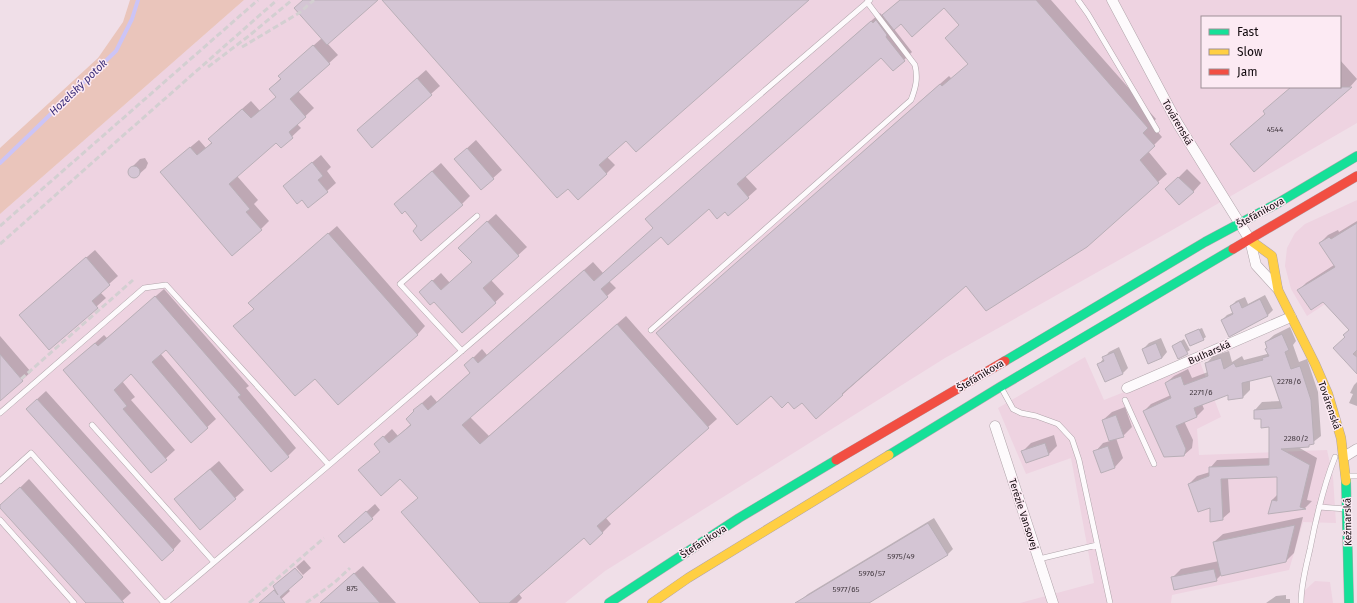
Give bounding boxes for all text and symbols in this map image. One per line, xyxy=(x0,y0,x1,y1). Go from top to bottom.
legend xyxy=(1201,16,1341,88)
text: Fast xyxy=(1237,25,1259,39)
text: Slow xyxy=(1237,45,1263,59)
water label: Hozelský potok xyxy=(47,57,110,118)
text: Jam xyxy=(1237,65,1257,79)
street label: Továrenská xyxy=(1159,98,1195,147)
house number: 4544 xyxy=(1267,125,1284,134)
street label: Štefánikova xyxy=(1234,193,1286,231)
street label: Bulharská xyxy=(1186,338,1232,368)
street label: Štefánikova xyxy=(954,355,1006,395)
house number: 2278/6 xyxy=(1277,377,1301,386)
street label: Továrenská xyxy=(1315,379,1343,431)
house number: 2271/6 xyxy=(1190,388,1212,397)
house number: 2280/2 xyxy=(1284,434,1308,443)
street label: Terézie Vansovej xyxy=(1006,477,1040,552)
street label: Kežmarská xyxy=(1342,498,1354,546)
street label: Štefánikova xyxy=(677,521,729,561)
house number: 5975/49 xyxy=(887,552,915,561)
house number: 5976/57 xyxy=(859,569,886,578)
house number: 875 xyxy=(346,584,358,593)
house number: 5977/65 xyxy=(833,585,859,594)

